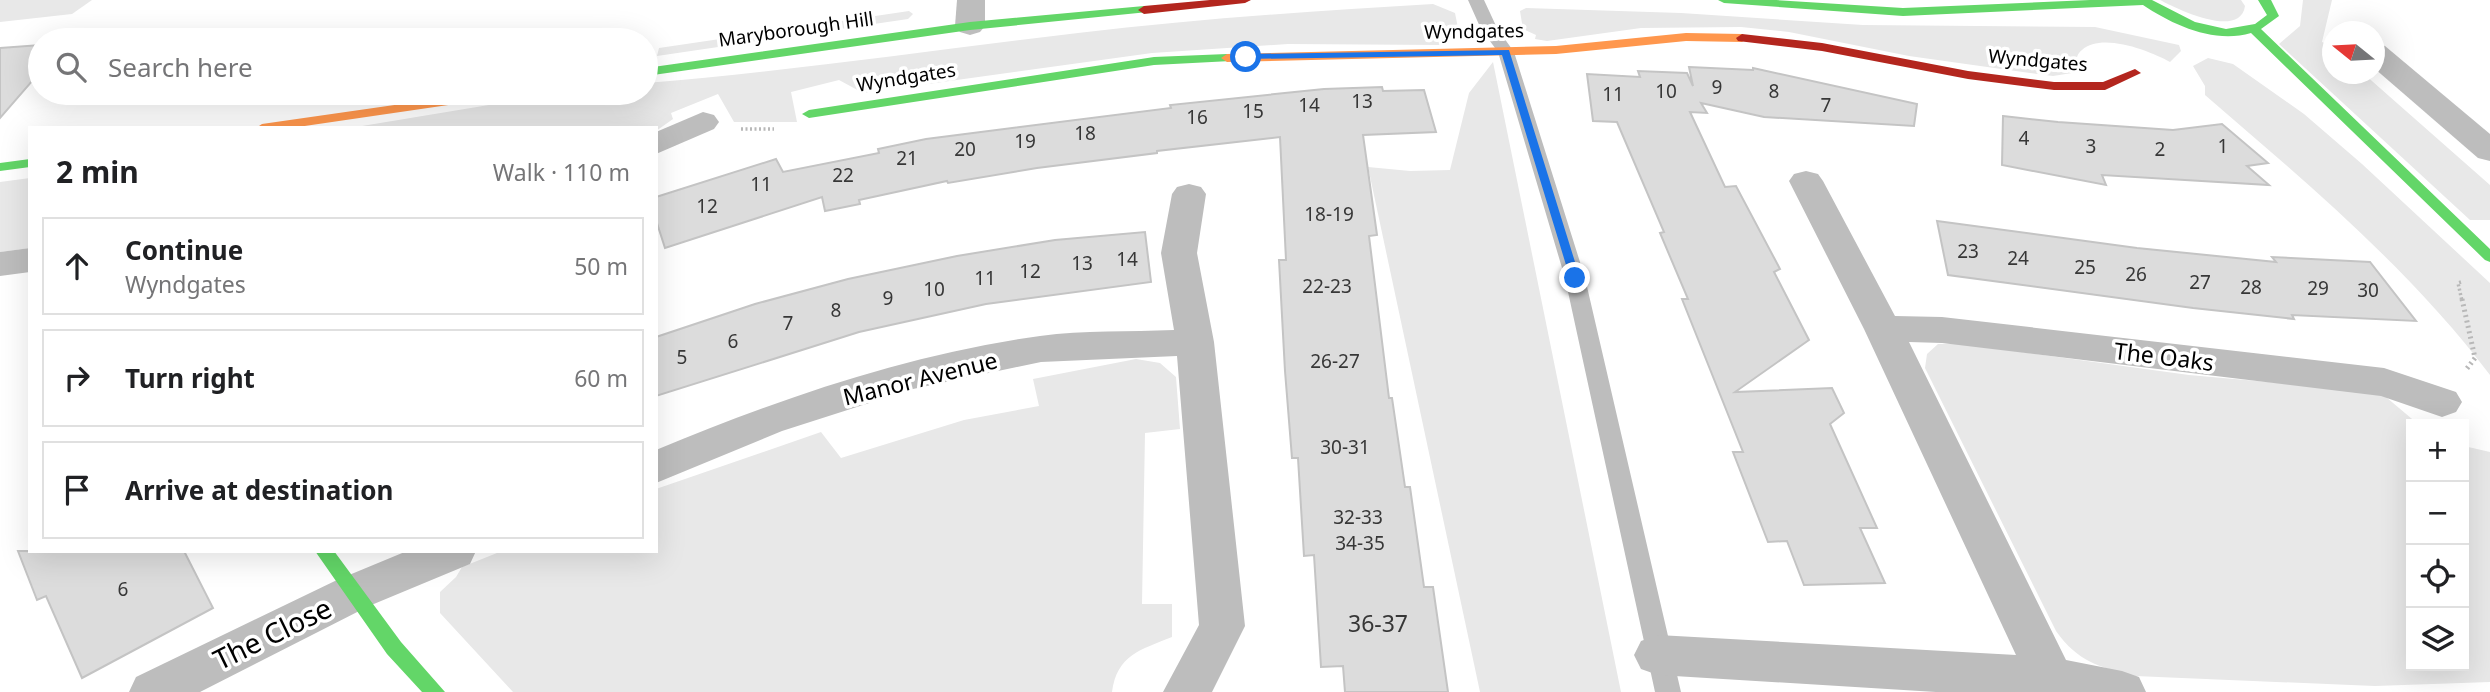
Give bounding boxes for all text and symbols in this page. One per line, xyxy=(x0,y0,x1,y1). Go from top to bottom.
street label: Maryborough Hill xyxy=(717,5,875,53)
street label: Wyndgates xyxy=(1424,17,1524,45)
north arrow xyxy=(2322,21,2385,84)
search box xyxy=(28,28,658,105)
route start xyxy=(1230,41,1261,72)
street label: Wyndgates xyxy=(1987,43,2089,77)
icon: search xyxy=(52,48,90,86)
text: Search here xyxy=(108,49,253,85)
street label: Wyndgates xyxy=(855,56,957,98)
house number: 9 xyxy=(1712,74,1722,100)
house number: 10 xyxy=(1655,78,1677,104)
house number: 8 xyxy=(1769,78,1779,104)
house number: 11 xyxy=(1602,81,1624,107)
house number: 13 xyxy=(1351,88,1373,114)
house number: 14 xyxy=(1298,92,1320,118)
house number: 7 xyxy=(1821,92,1831,118)
house number: 15 xyxy=(1242,98,1264,124)
house number: 16 xyxy=(1186,104,1208,130)
house number: 18 xyxy=(1074,120,1096,146)
house number: 4 xyxy=(2019,125,2030,151)
house number: 19 xyxy=(1014,128,1036,154)
house number: 3 xyxy=(2086,133,2096,159)
house number: 1 xyxy=(2218,133,2228,159)
house number: 20 xyxy=(954,136,976,162)
house number: 2 xyxy=(2155,136,2165,162)
house number: 21 xyxy=(896,145,918,171)
text: 2 min xyxy=(56,151,139,192)
text: Walk · 110 m xyxy=(493,156,630,188)
house number: 22 xyxy=(832,162,854,188)
house number: 11 xyxy=(750,171,772,197)
house number: 12 xyxy=(696,193,718,219)
house number: 18-19 xyxy=(1304,201,1354,227)
text: Continue xyxy=(125,232,243,268)
house number: 23 xyxy=(1957,238,1979,264)
house number: 24 xyxy=(2007,245,2029,271)
house number: 14 xyxy=(1116,246,1138,272)
icon: ahead xyxy=(58,247,96,285)
text: 50 m xyxy=(574,250,628,282)
house number: 13 xyxy=(1071,250,1093,276)
house number: 25 xyxy=(2074,254,2096,280)
house number: 12 xyxy=(1019,258,1041,284)
house number: 26 xyxy=(2125,261,2147,287)
route end xyxy=(1559,262,1590,293)
house number: 11 xyxy=(974,265,996,291)
text: Wyndgates xyxy=(125,268,246,300)
house number: 27 xyxy=(2189,269,2211,295)
house number: 22-23 xyxy=(1302,273,1352,299)
house number: 28 xyxy=(2240,274,2262,300)
house number: 29 xyxy=(2307,275,2329,301)
house number: 10 xyxy=(923,276,945,302)
house number: 30 xyxy=(2357,277,2379,303)
house number: 9 xyxy=(883,285,893,311)
house number: 8 xyxy=(831,297,841,323)
house number: 7 xyxy=(783,310,793,336)
house number: 6 xyxy=(728,328,738,354)
street label: The Oaks xyxy=(2112,334,2216,378)
street label: Manor Avenue xyxy=(839,343,1001,413)
house number: 5 xyxy=(677,344,687,370)
house number: 26-27 xyxy=(1310,348,1360,374)
icon: right xyxy=(58,359,96,397)
text: Turn right xyxy=(125,360,255,396)
text: 60 m xyxy=(574,362,628,394)
map controls xyxy=(2406,419,2469,671)
button: + xyxy=(2406,419,2469,482)
house number: 30-31 xyxy=(1320,434,1370,460)
icon: arrive xyxy=(58,471,96,509)
text: Arrive at destination xyxy=(125,472,394,508)
button: − xyxy=(2406,482,2469,545)
house number: 32-33 xyxy=(1333,504,1383,530)
house number: 34-35 xyxy=(1335,530,1385,556)
button: locate xyxy=(2406,545,2469,608)
house number: 6 xyxy=(118,576,128,602)
street label: The Close xyxy=(207,588,337,678)
house number: 36-37 xyxy=(1348,607,1408,639)
button: layers xyxy=(2406,608,2469,671)

